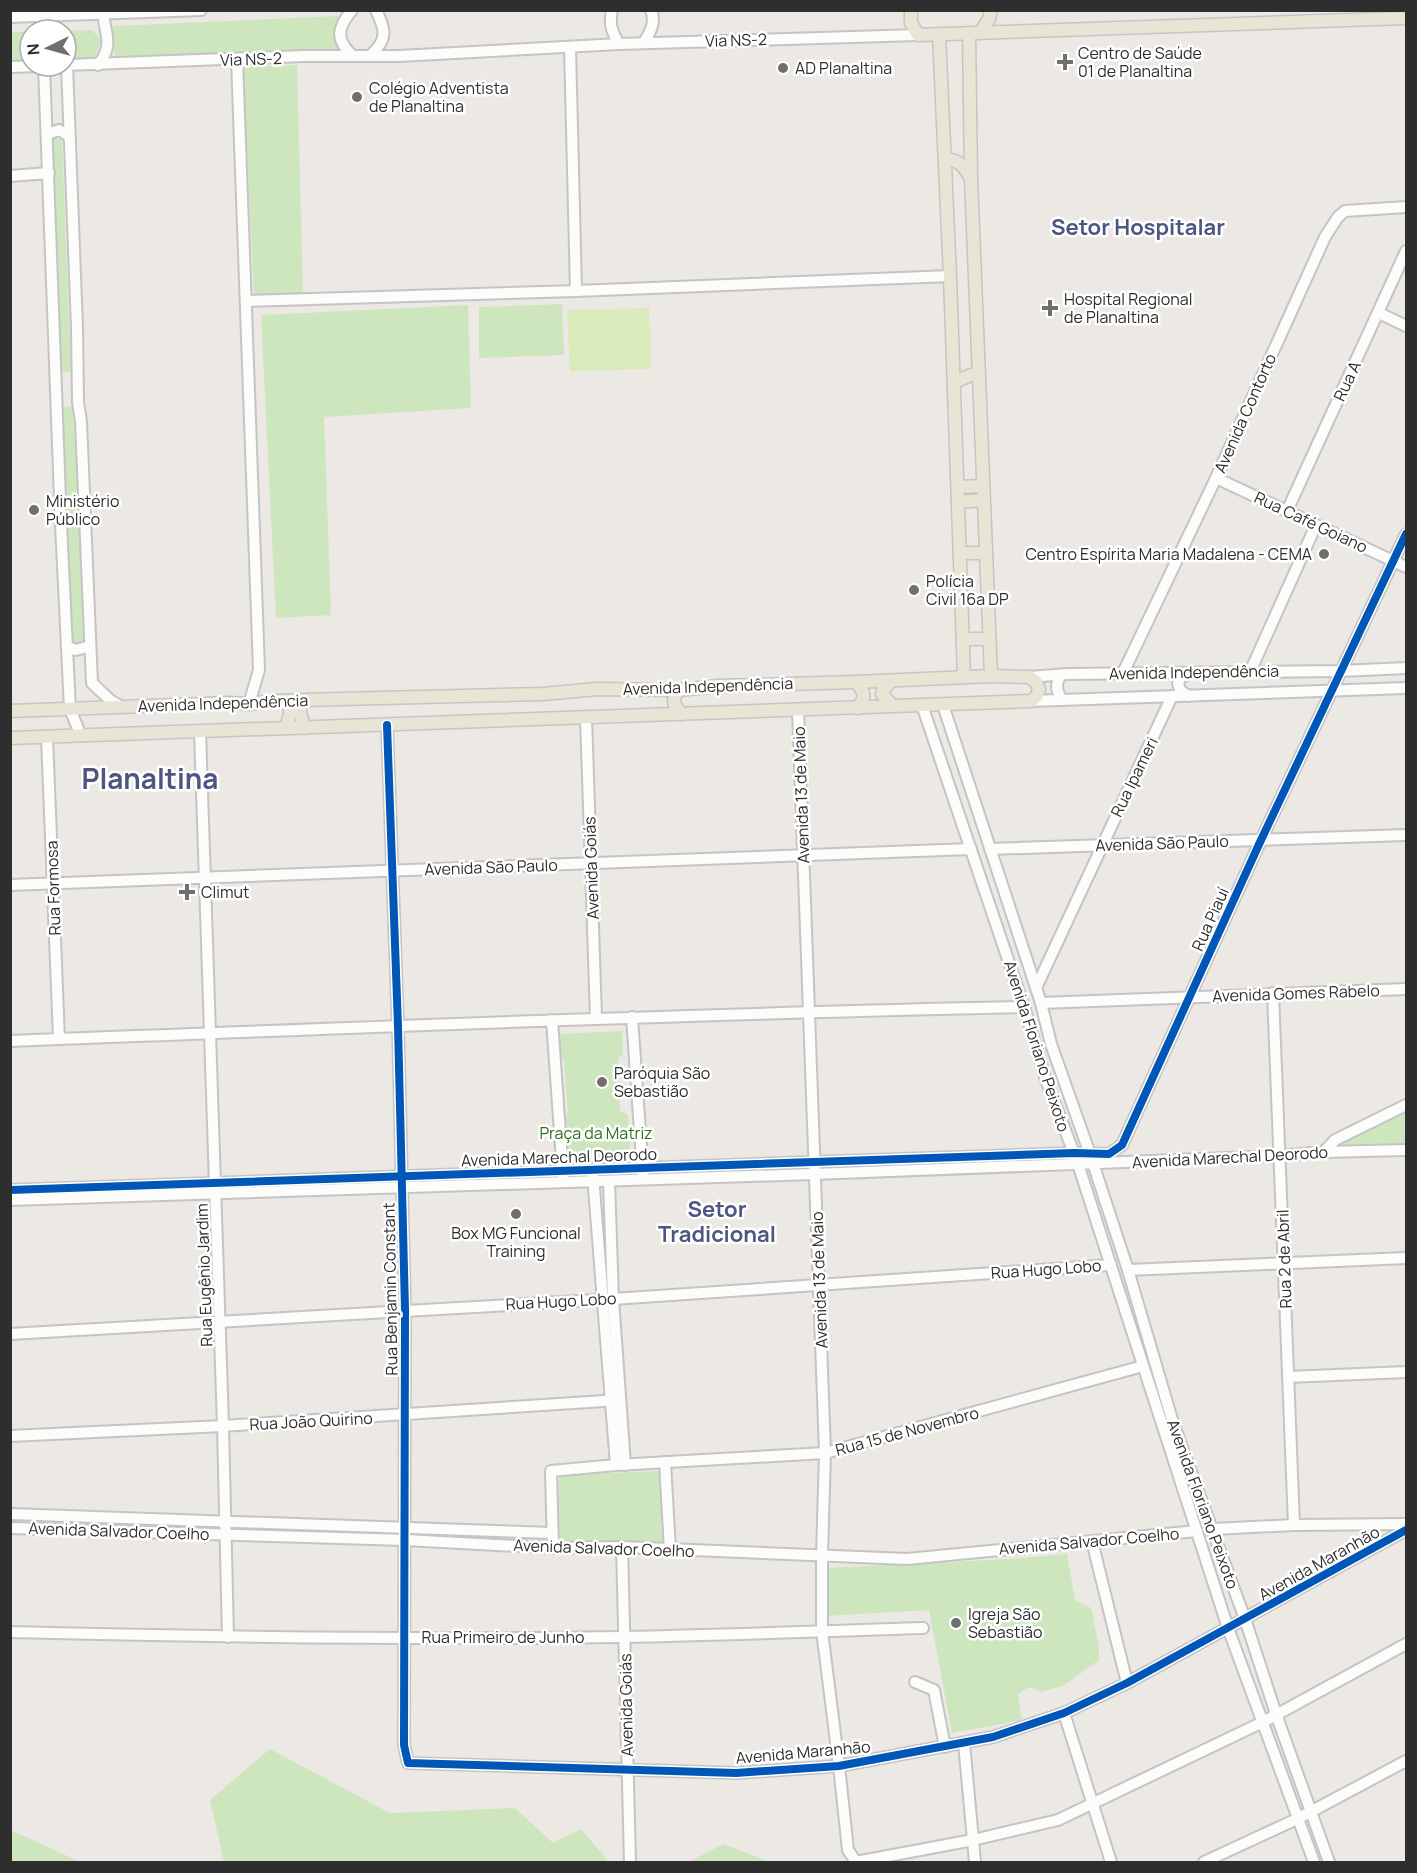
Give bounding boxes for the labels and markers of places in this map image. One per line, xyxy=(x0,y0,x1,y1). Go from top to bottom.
place label: Centro de Saúde 01 de Planaltina xyxy=(1078,42,1202,82)
marker: Centro de Saúde 01 de Planaltina xyxy=(1056,53,1074,71)
place label: AD Planaltina xyxy=(795,57,892,79)
marker: AD Planaltina xyxy=(776,61,790,75)
place label: Colégio Adventista de Planaltina xyxy=(369,77,509,117)
marker: Colégio Adventista de Planaltina xyxy=(350,90,364,104)
place label: Hospital Regional de Planaltina xyxy=(1064,288,1192,328)
marker: Hospital Regional de Planaltina xyxy=(1041,299,1059,317)
place label: Ministério Público xyxy=(46,490,120,530)
marker: Ministério Público xyxy=(27,503,41,517)
place label: Centro Espírita Maria Madalena - CEMA xyxy=(1025,543,1312,565)
marker: Centro Espírita Maria Madalena - CEMA xyxy=(1317,547,1331,561)
place label: Polícia Civil 16a DP xyxy=(926,570,1009,610)
marker: Polícia Civil 16a DP xyxy=(907,583,921,597)
place label: Climut xyxy=(201,881,249,903)
marker: Climut xyxy=(178,883,196,901)
place label: Paróquia São Sebastião xyxy=(614,1062,710,1102)
marker: Paróquia São Sebastião xyxy=(595,1075,609,1089)
marker: Box MG Funcional Training xyxy=(509,1207,523,1221)
place label: Box MG Funcional Training xyxy=(451,1222,581,1262)
place label: Igreja São Sebastião xyxy=(968,1603,1042,1643)
marker: Igreja São Sebastião xyxy=(949,1616,963,1630)

